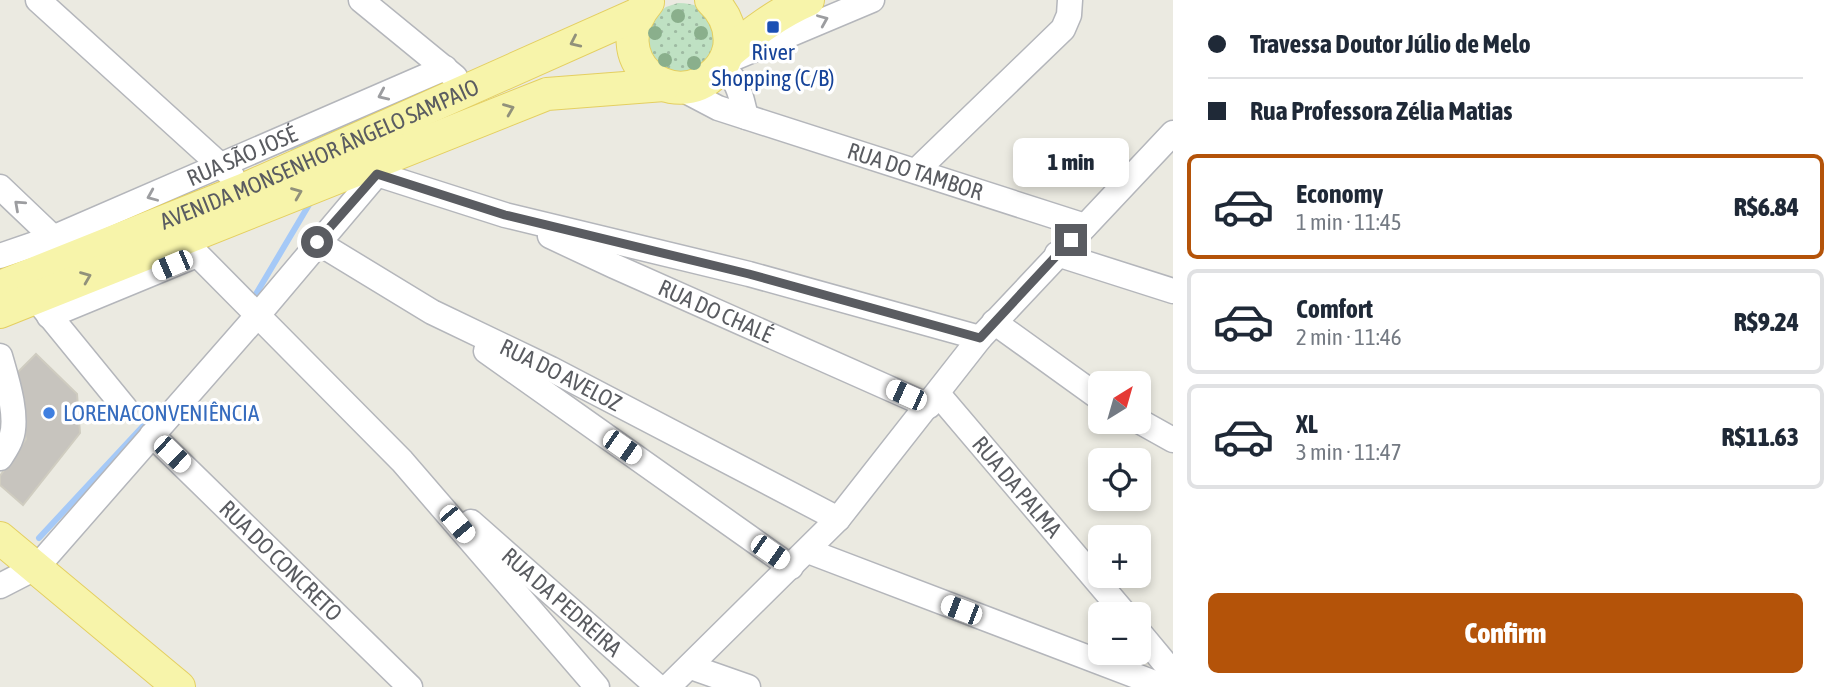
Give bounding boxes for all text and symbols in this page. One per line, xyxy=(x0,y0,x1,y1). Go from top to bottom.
one-way arrow xyxy=(816,15,828,29)
marker: River Shopping (C/B) xyxy=(765,19,781,35)
text: Travessa Doutor Júlio de Melo xyxy=(1250,29,1531,59)
one-way arrow xyxy=(570,34,583,48)
place label: River Shopping (C/B) xyxy=(712,39,834,91)
street label: AVENIDA MONSENHOR ÂNGELO SAMPAIO xyxy=(156,74,483,235)
one-way arrow xyxy=(378,87,390,101)
text: Rua Professora Zélia Matias xyxy=(1250,96,1512,126)
one-way arrow xyxy=(501,103,514,117)
street label: RUA SÃO JOSÉ xyxy=(183,121,301,191)
street label: RUA DO TAMBOR xyxy=(844,137,987,205)
callout: 1 min xyxy=(1013,138,1129,188)
text: 1 min xyxy=(1048,149,1094,175)
icon: car xyxy=(1212,175,1275,238)
text: Economy xyxy=(1296,179,1383,209)
one-way arrow xyxy=(291,187,303,201)
one-way arrow xyxy=(146,188,159,202)
text: R$6.84 xyxy=(1734,192,1799,222)
one-way arrow xyxy=(14,201,27,213)
text: 1 min · 11:45 xyxy=(1296,209,1402,235)
route end xyxy=(1055,224,1087,256)
route start xyxy=(301,226,333,258)
car xyxy=(149,247,196,283)
one-way arrow xyxy=(79,271,91,285)
street label: RUA DO CHALÉ xyxy=(654,274,777,348)
icon: car xyxy=(1212,290,1275,353)
text: Comfort xyxy=(1296,294,1373,324)
text: R$9.24 xyxy=(1734,307,1799,337)
text: 2 min · 11:46 xyxy=(1296,324,1402,350)
street label: RUA DO AVELOZ xyxy=(496,334,626,417)
north arrow xyxy=(1088,371,1152,434)
map controls xyxy=(1088,371,1151,665)
car xyxy=(883,377,930,413)
place label: LORENACONVENIÊNCIA xyxy=(63,400,260,426)
marker: LORENACONVENIÊNCIA xyxy=(41,405,57,421)
icon: car xyxy=(1212,405,1275,468)
text: XL xyxy=(1296,409,1318,439)
text: R$11.63 xyxy=(1722,422,1799,452)
car xyxy=(599,426,646,468)
street label: RUA DA PALMA xyxy=(967,431,1068,543)
car xyxy=(150,432,195,476)
text: 3 min · 11:47 xyxy=(1296,439,1402,465)
button: locate xyxy=(1088,448,1151,511)
street label: RUA DO CONCRETO xyxy=(214,495,347,626)
car xyxy=(436,501,479,547)
button: + xyxy=(1088,525,1151,588)
car xyxy=(747,531,794,573)
street label: RUA DA PEDREIRA xyxy=(497,542,627,662)
car xyxy=(938,593,985,627)
button: Confirm xyxy=(1208,593,1803,673)
button: − xyxy=(1088,602,1151,665)

